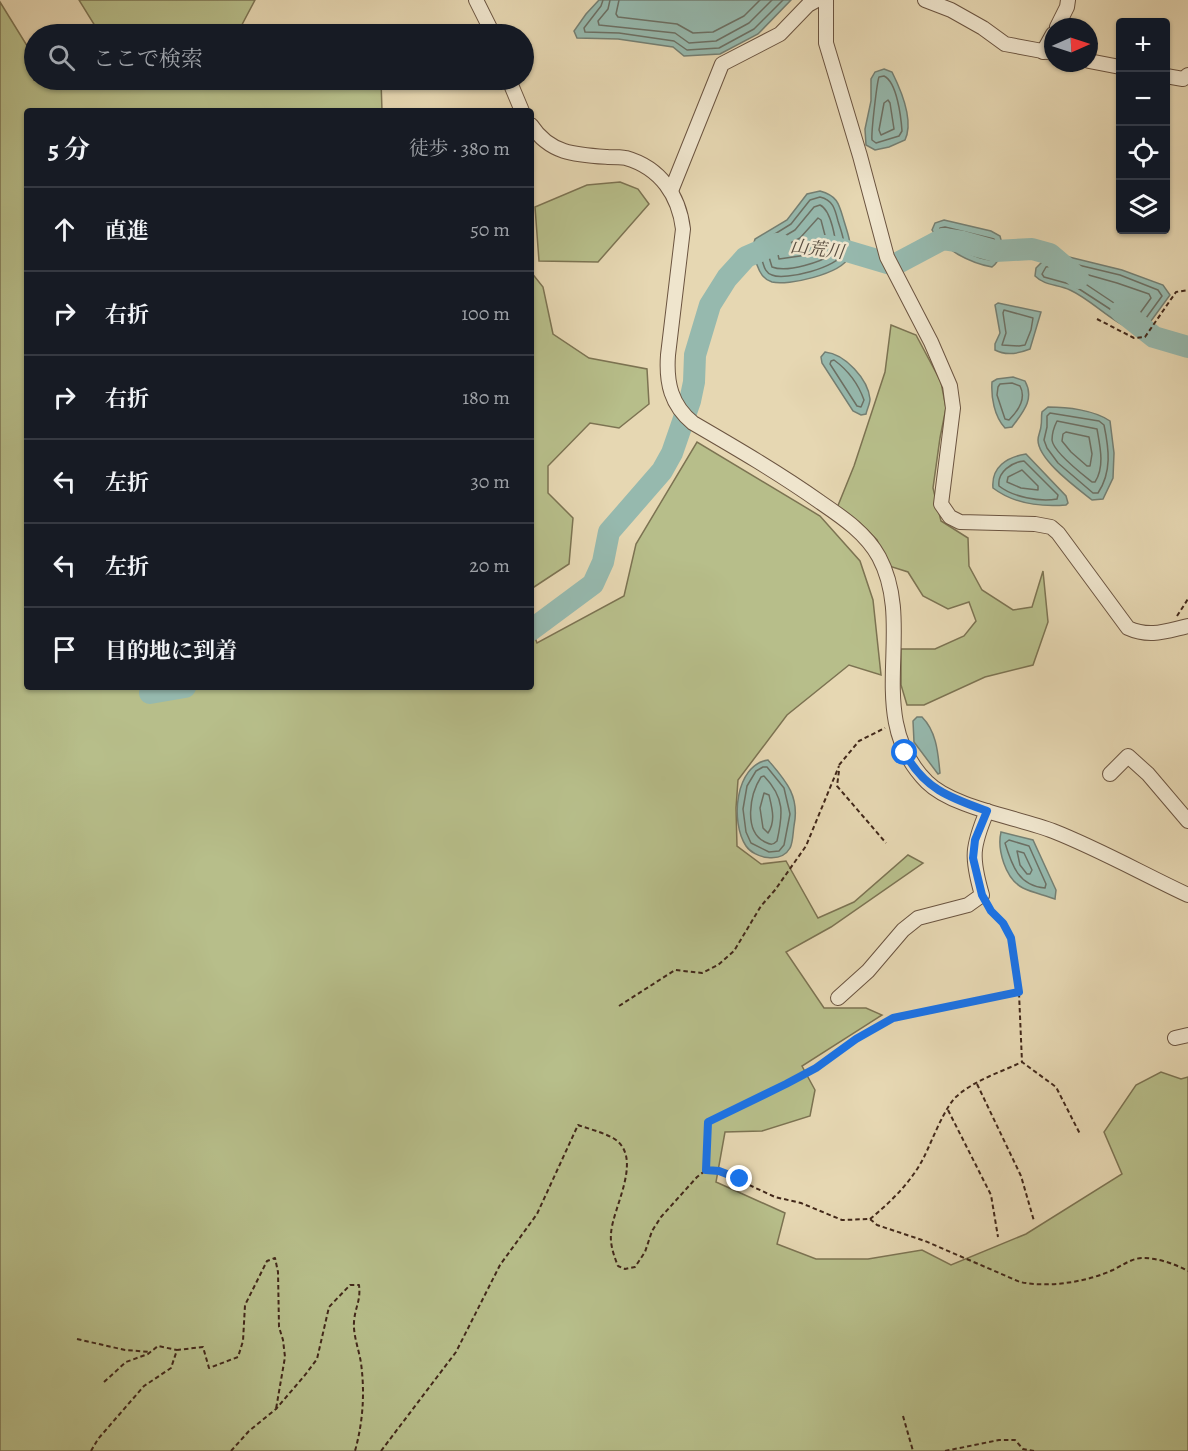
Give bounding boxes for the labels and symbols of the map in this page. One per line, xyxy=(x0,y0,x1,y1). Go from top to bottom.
north arrow xyxy=(1044,18,1098,72)
water label: 山荒川 xyxy=(789,234,847,264)
route start xyxy=(891,739,917,765)
route end xyxy=(726,1165,752,1191)

